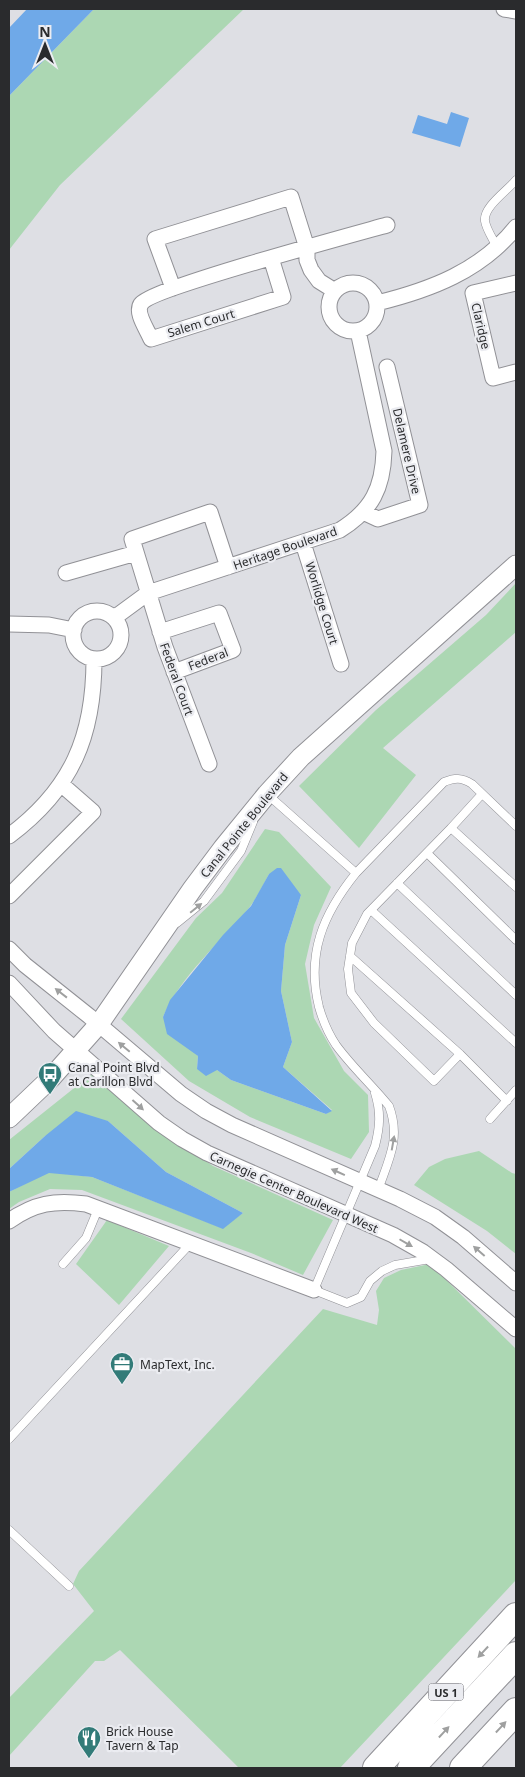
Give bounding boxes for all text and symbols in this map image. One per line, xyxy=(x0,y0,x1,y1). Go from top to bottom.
north arrow xyxy=(20,20,70,70)
text: N xyxy=(39,22,51,41)
street label: Claridge xyxy=(467,301,495,351)
street label: Salem Court xyxy=(165,305,237,341)
street label: Delamere Drive xyxy=(389,406,425,496)
street label: Heritage Boulevard xyxy=(231,522,339,574)
street label: Worlidge Court xyxy=(301,560,343,647)
street label: Federal Court xyxy=(156,640,198,718)
street label: Federal xyxy=(185,644,231,674)
street label: Canal Pointe Boulevard xyxy=(196,769,292,881)
one-way arrow xyxy=(189,902,202,913)
one-way arrow xyxy=(55,988,68,999)
one-way arrow xyxy=(118,1041,131,1052)
place label: Canal Point Blvd at Carillon Blvd xyxy=(68,1059,160,1090)
bus stop icon: Canal Point Blvd at Carillon Blvd xyxy=(37,1061,63,1095)
one-way arrow xyxy=(132,1099,144,1111)
one-way arrow xyxy=(389,1135,397,1151)
street label: Carnegie Center Boulevard West xyxy=(207,1147,382,1237)
one-way arrow xyxy=(331,1168,345,1176)
one-way arrow xyxy=(398,1239,413,1247)
one-way arrow xyxy=(474,1245,486,1257)
office icon: MapText, Inc. xyxy=(109,1351,135,1385)
place label: MapText, Inc. xyxy=(140,1356,215,1373)
one-way arrow xyxy=(477,1645,489,1657)
road number: US 1 xyxy=(428,1684,464,1700)
one-way arrow xyxy=(496,1720,507,1733)
place label: Brick House Tavern & Tap xyxy=(106,1723,179,1754)
restaurant icon: Brick House Tavern & Tap xyxy=(76,1725,102,1759)
one-way arrow xyxy=(438,1727,450,1739)

